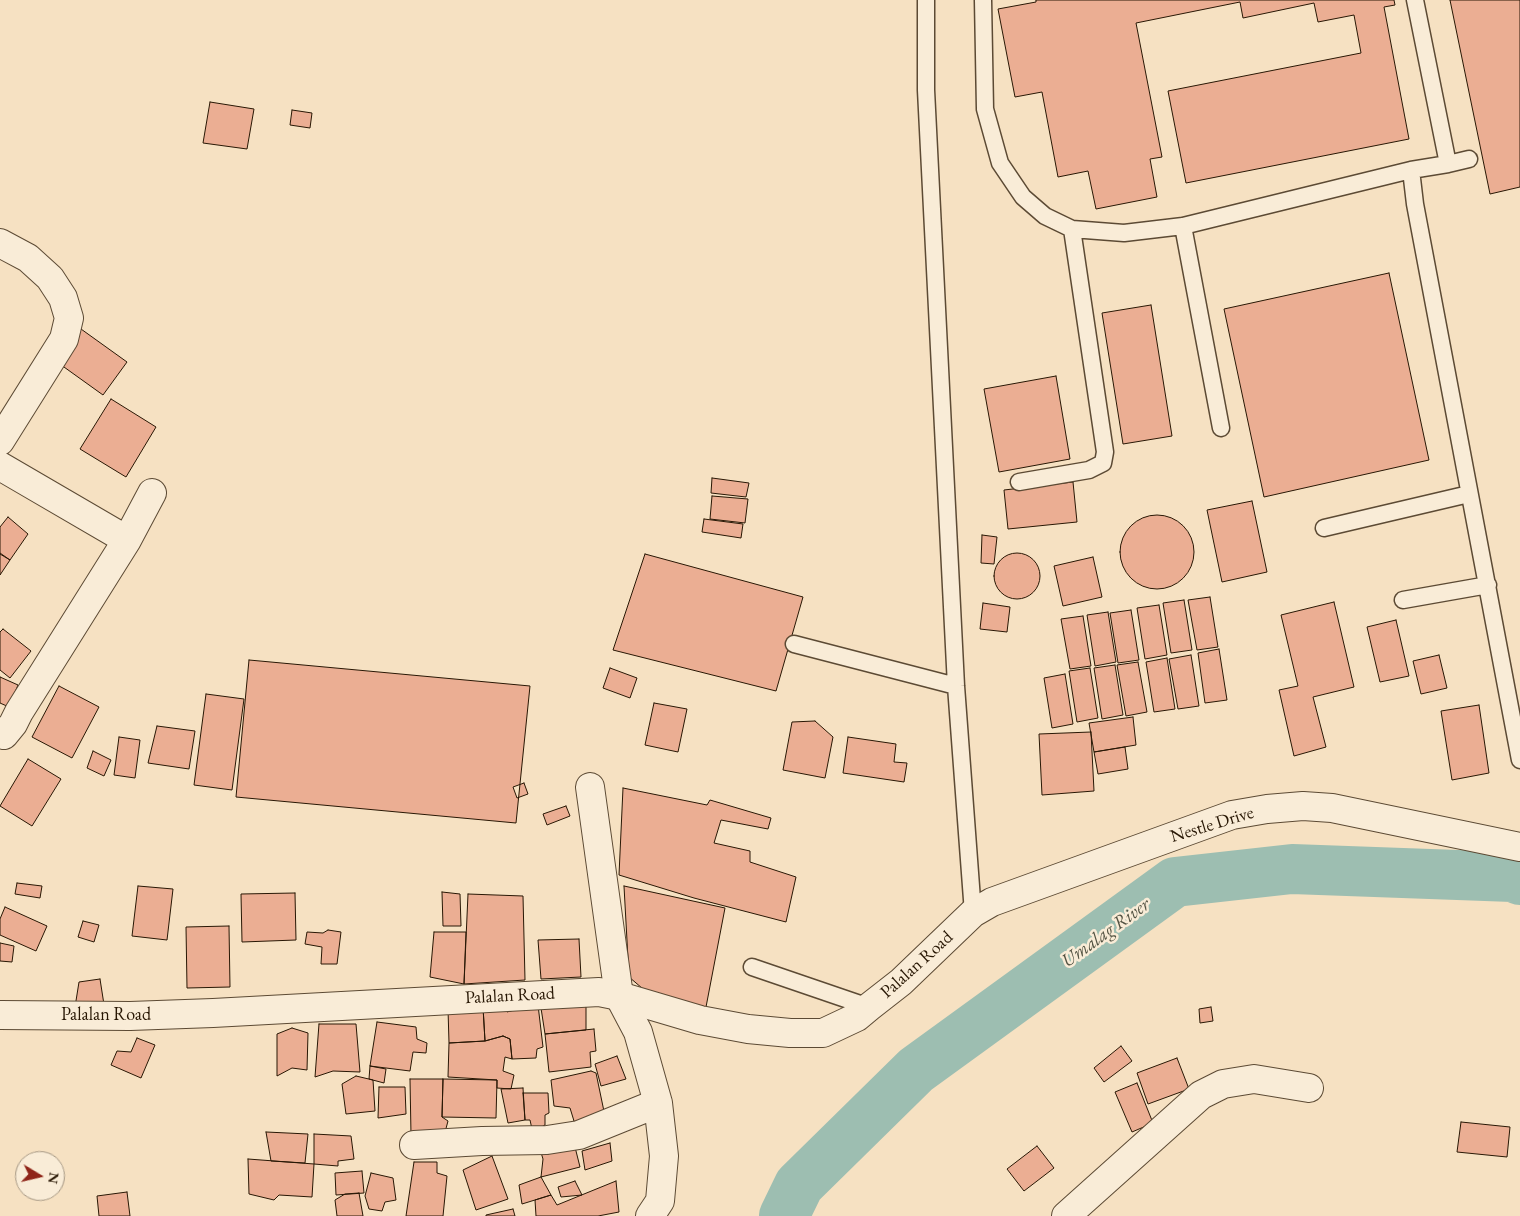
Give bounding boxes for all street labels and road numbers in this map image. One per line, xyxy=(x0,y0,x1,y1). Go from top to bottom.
street label: Nestle Drive xyxy=(1168,802,1256,848)
street label: Palalan Road xyxy=(876,927,958,1003)
street label: Palalan Road xyxy=(464,983,556,1009)
street label: Palalan Road xyxy=(61,1004,151,1026)

